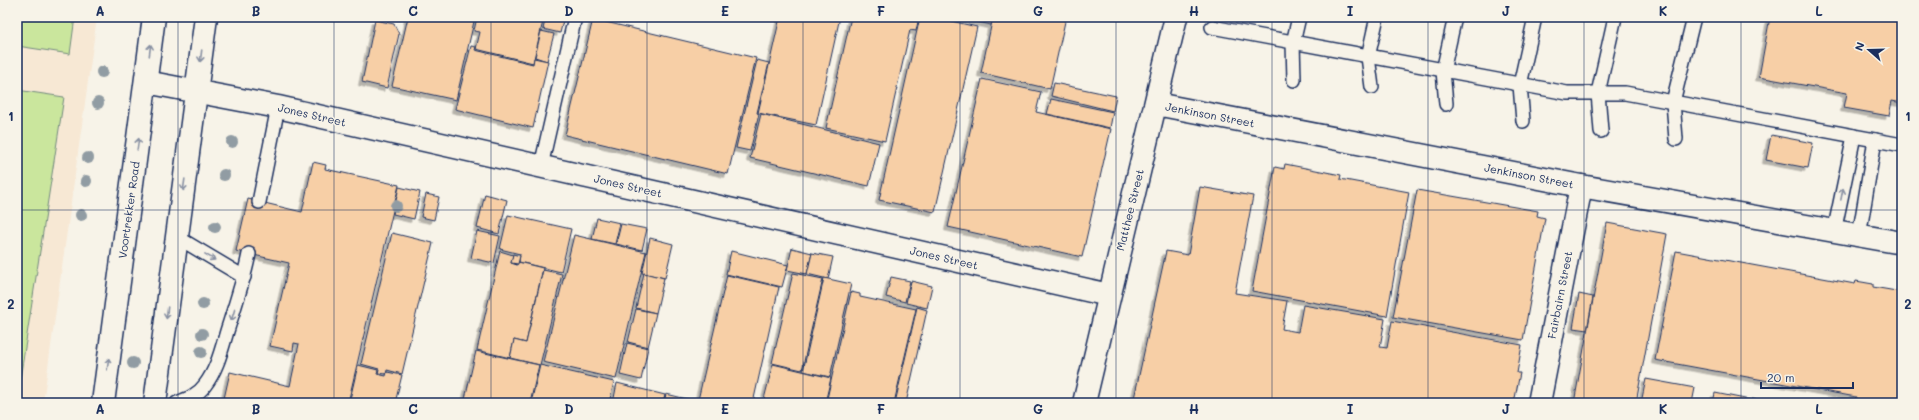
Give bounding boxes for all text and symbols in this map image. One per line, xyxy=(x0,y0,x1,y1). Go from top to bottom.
text: A xyxy=(95,2,105,19)
text: B xyxy=(252,2,261,19)
text: C xyxy=(408,2,418,19)
text: D xyxy=(564,2,574,19)
text: E xyxy=(721,2,729,19)
text: F xyxy=(877,2,885,19)
text: G xyxy=(1033,2,1043,19)
text: H xyxy=(1189,2,1199,19)
text: I xyxy=(1347,2,1354,19)
text: J xyxy=(1502,2,1510,19)
text: K xyxy=(1659,2,1668,19)
text: L xyxy=(1815,2,1823,19)
north arrow xyxy=(1849,30,1889,70)
text: N xyxy=(1851,40,1868,53)
one-way arrow xyxy=(146,44,154,57)
one-way arrow xyxy=(197,49,205,62)
street label: Jenkinson Street xyxy=(1164,98,1256,131)
street label: Jones Street xyxy=(277,99,348,130)
text: 1 xyxy=(8,107,14,124)
text: 1 xyxy=(1905,107,1911,124)
one-way arrow xyxy=(134,138,142,151)
street label: Jenkinson Street xyxy=(1483,159,1575,192)
street label: Voortrekker Road xyxy=(114,160,143,259)
street label: Matthee Street xyxy=(1112,167,1147,252)
street label: Jones Street xyxy=(593,170,664,201)
one-way arrow xyxy=(180,178,188,191)
one-way arrow xyxy=(1838,188,1846,201)
street label: Jones Street xyxy=(909,242,980,273)
street label: Fairbairn Street xyxy=(1544,250,1575,340)
one-way arrow xyxy=(204,253,215,261)
text: 2 xyxy=(7,295,15,312)
text: 2 xyxy=(1904,295,1912,312)
one-way arrow xyxy=(163,307,171,320)
one-way arrow xyxy=(229,308,236,321)
one-way arrow xyxy=(104,358,112,371)
scale bar xyxy=(1761,364,1853,390)
text: 20 m xyxy=(1767,369,1795,385)
text: A xyxy=(95,400,105,417)
text: B xyxy=(252,400,261,417)
text: C xyxy=(408,400,418,417)
text: D xyxy=(564,400,574,417)
text: E xyxy=(721,400,729,417)
text: F xyxy=(877,400,885,417)
text: G xyxy=(1033,400,1043,417)
text: H xyxy=(1189,400,1199,417)
text: I xyxy=(1347,400,1354,417)
text: J xyxy=(1502,400,1510,417)
text: K xyxy=(1659,400,1668,417)
text: L xyxy=(1815,400,1823,417)

